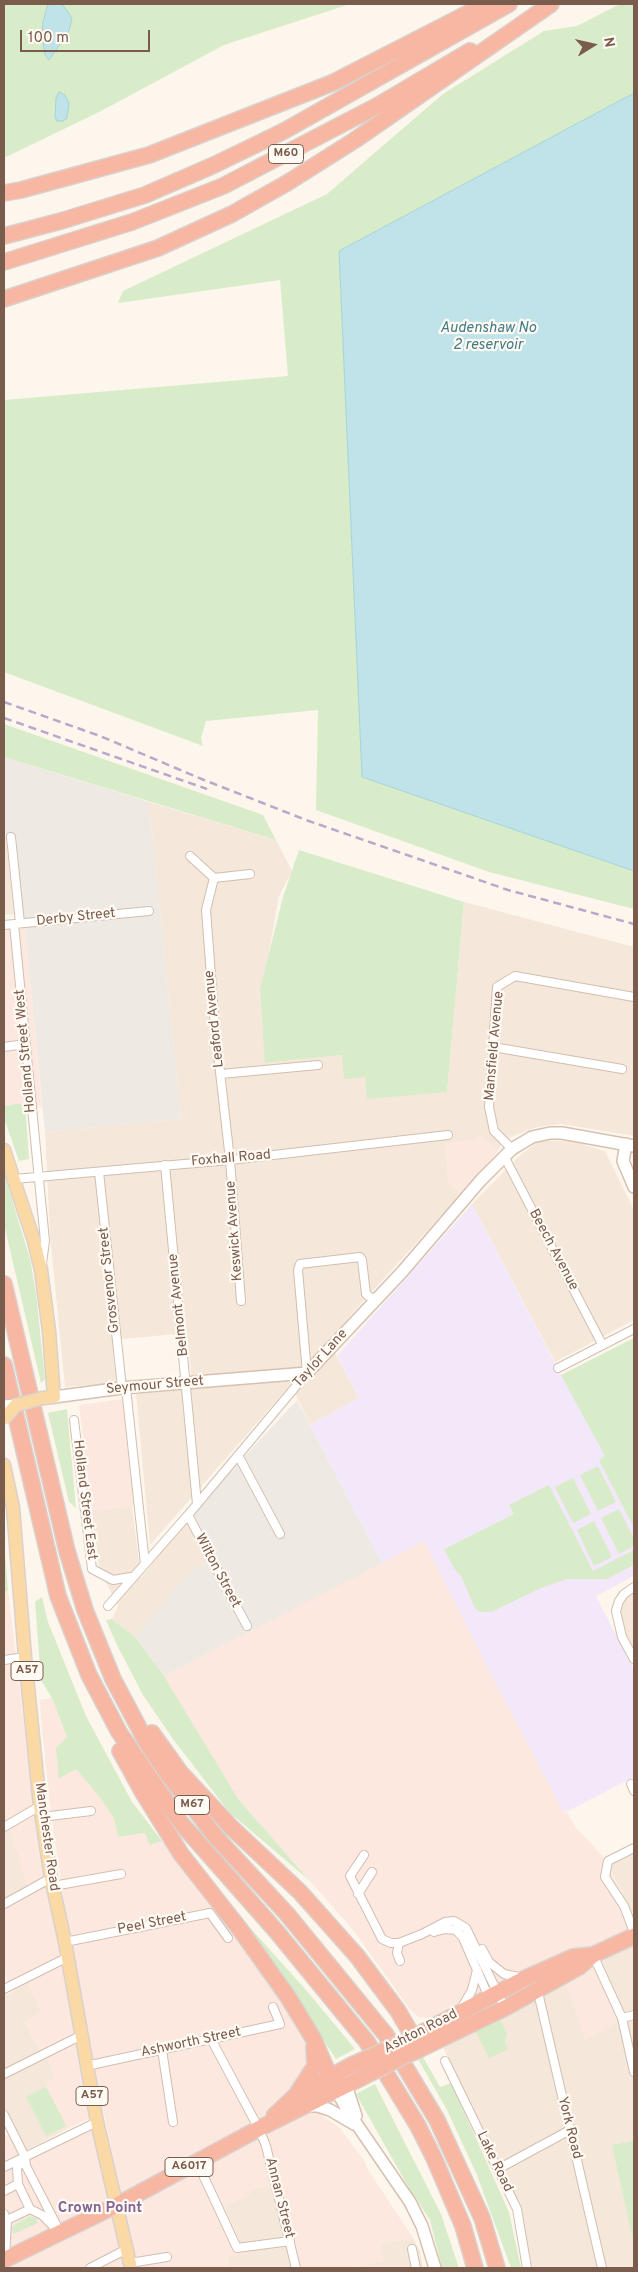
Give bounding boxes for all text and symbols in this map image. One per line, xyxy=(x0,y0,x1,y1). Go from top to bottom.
scale bar xyxy=(22,20,152,52)
north arrow xyxy=(568,20,618,70)
text: 100 m xyxy=(28,29,69,48)
text: N xyxy=(599,36,618,49)
road number: M60 xyxy=(268,144,304,164)
water label: Audenshaw No 2 reservoir xyxy=(440,320,536,355)
street label: Derby Street xyxy=(36,905,116,931)
street label: Leaford Avenue xyxy=(202,970,228,1068)
street label: Holland Street West xyxy=(12,988,40,1114)
street label: Mansfield Avenue xyxy=(482,990,508,1102)
street label: Foxhall Road xyxy=(190,1147,272,1171)
street label: Keswick Avenue xyxy=(223,1180,247,1282)
street label: Beech Avenue xyxy=(524,1206,582,1294)
street label: Grosvenor Street xyxy=(96,1226,124,1334)
street label: Belmont Avenue xyxy=(165,1253,193,1357)
street label: Taylor Lane xyxy=(290,1326,352,1392)
street label: Seymour Street xyxy=(105,1373,205,1399)
street label: Holland Street East xyxy=(68,1439,100,1561)
street label: Wilton Street xyxy=(190,1531,244,1611)
road number: A57 xyxy=(11,1662,43,1680)
street label: Manchester Road xyxy=(30,1782,62,1892)
road number: M67 xyxy=(174,1796,210,1814)
street label: Peel Street xyxy=(116,1909,188,1939)
street label: Ashton Road xyxy=(381,2006,461,2058)
street label: Ashworth Street xyxy=(139,2024,243,2062)
road number: A57 xyxy=(76,2086,108,2106)
street label: York Road xyxy=(553,2095,585,2161)
street label: Lake Road xyxy=(472,2129,516,2195)
street label: Annan Street xyxy=(261,2156,297,2240)
road number: A6017 xyxy=(165,2158,213,2176)
district label: Crown Point xyxy=(58,2200,142,2218)

